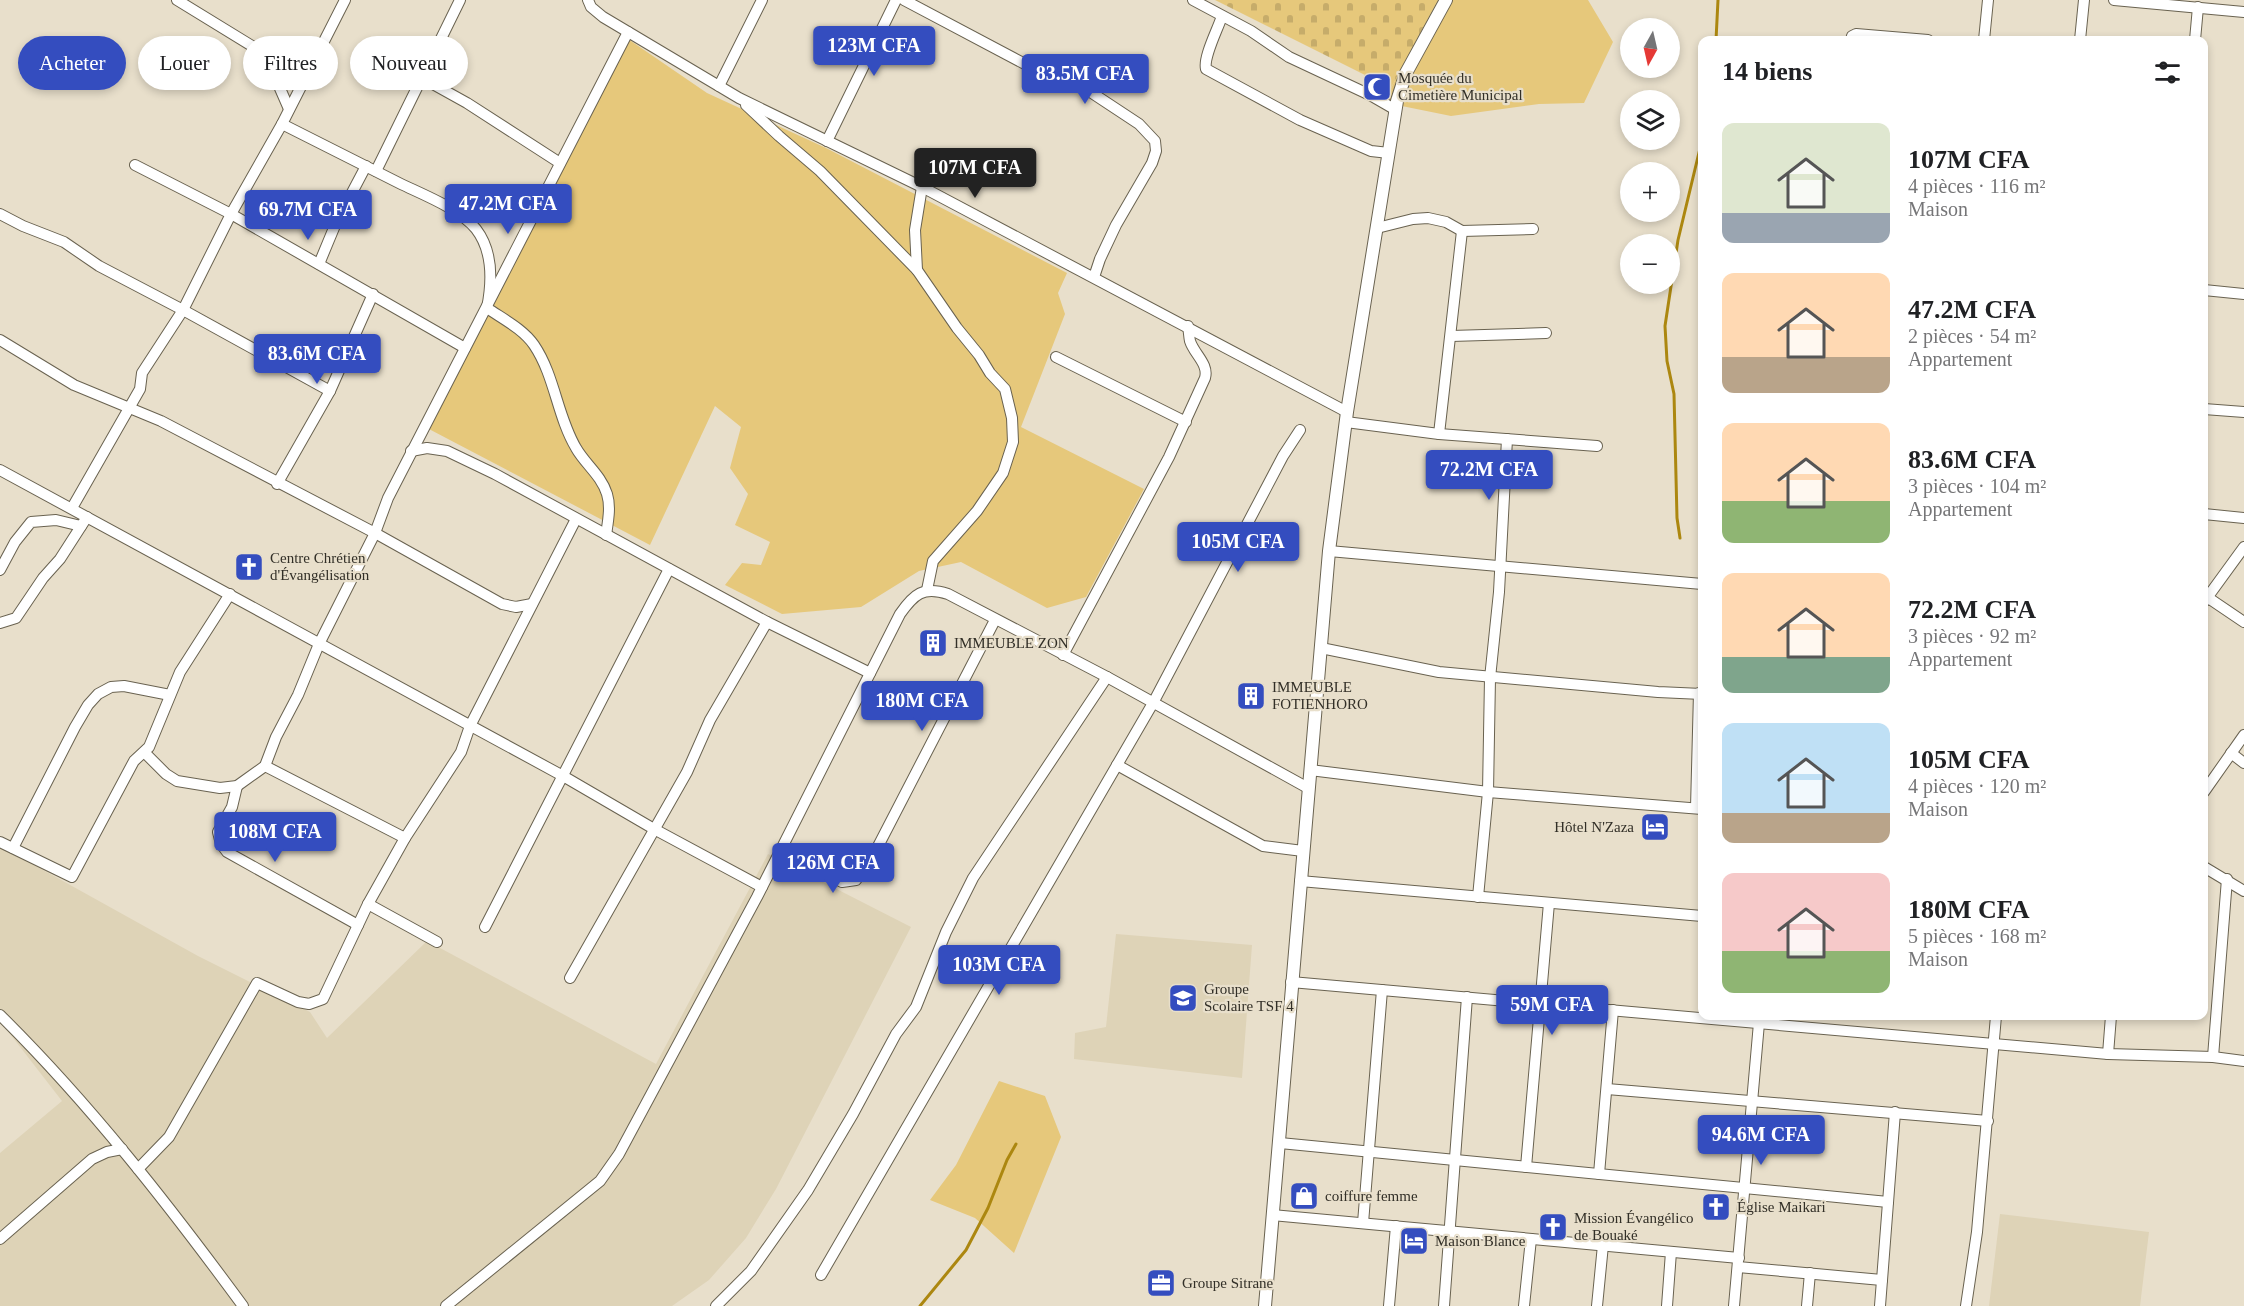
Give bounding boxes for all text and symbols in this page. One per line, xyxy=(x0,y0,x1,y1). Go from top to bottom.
north arrow xyxy=(1620,18,1680,78)
map controls xyxy=(1620,18,1680,294)
pin: 123M CFA xyxy=(812,26,936,77)
text: 123M CFA xyxy=(827,34,921,56)
chip: Acheter xyxy=(18,36,126,90)
chip: Louer xyxy=(138,36,231,90)
chip: Filtres xyxy=(243,36,338,90)
chip: Nouveau xyxy=(350,36,468,90)
pin: 83.5M CFA xyxy=(1016,54,1154,105)
icon: filters xyxy=(2151,56,2184,89)
text: 14 biens xyxy=(1722,57,1812,86)
text: 83.5M CFA xyxy=(1036,62,1134,84)
place label: Mosquée du Cimetière Municipal xyxy=(1398,70,1523,103)
mosque icon: Mosquée du Cimetière Municipal xyxy=(1361,71,1393,103)
button: layers xyxy=(1620,90,1680,150)
text: 107M CFA xyxy=(1908,145,2030,174)
icon: home xyxy=(1770,147,1842,219)
pin: 107M CFA xyxy=(913,148,1037,199)
text: 107M CFA xyxy=(928,156,1022,178)
button: + xyxy=(1620,162,1680,222)
text: 4 pièces · 116 m² xyxy=(1908,175,2045,197)
pin: 47.2M CFA xyxy=(439,184,577,235)
pin: 69.7M CFA xyxy=(239,190,377,241)
text: 47.2M CFA xyxy=(459,192,557,214)
text: 69.7M CFA xyxy=(259,198,357,220)
text: Maison xyxy=(1908,198,1968,220)
button: − xyxy=(1620,234,1680,294)
text: 47.2M CFA xyxy=(1908,295,2036,324)
icon: home xyxy=(1770,297,1842,369)
text: 2 pièces · 54 m² xyxy=(1908,325,2036,347)
pin: 83.6M CFA xyxy=(248,334,386,385)
text: 83.6M CFA xyxy=(268,342,366,364)
text: Appartement xyxy=(1908,348,2012,370)
text: 83.6M CFA xyxy=(1908,445,2036,474)
icon: home xyxy=(1770,447,1842,519)
pin: 72.2M CFA xyxy=(1420,450,1558,501)
text: 72.2M CFA xyxy=(1440,458,1538,480)
text: 3 pièces · 104 m² xyxy=(1908,475,2046,497)
text: Appartement xyxy=(1908,498,2012,520)
pin: 105M CFA xyxy=(1176,522,1300,573)
text: 105M CFA xyxy=(1191,530,1285,552)
place label: Centre Chrétien d'Évangélisation xyxy=(270,550,370,583)
church icon: Centre Chrétien d'Évangélisation xyxy=(233,551,265,583)
text: 72.2M CFA xyxy=(1908,595,2036,624)
icon: home xyxy=(1770,597,1842,669)
text: 3 pièces · 92 m² xyxy=(1908,625,2036,647)
building icon: IMMEUBLE ZON xyxy=(917,627,949,659)
place label: IMMEUBLE ZON xyxy=(954,635,1069,651)
text: Appartement xyxy=(1908,648,2012,670)
place label: IMMEUBLE FOTIENHORO xyxy=(1272,679,1368,712)
building icon: IMMEUBLE FOTIENHORO xyxy=(1235,680,1267,712)
pin: 180M CFA xyxy=(860,681,984,732)
text: 180M CFA xyxy=(875,689,969,711)
text: 105M CFA xyxy=(1908,745,2030,774)
icon: home xyxy=(1770,747,1842,819)
text: 4 pièces · 120 m² xyxy=(1908,775,2046,797)
text: Maison xyxy=(1908,798,1968,820)
hotel icon: Hôtel N'Zaza xyxy=(1639,811,1671,843)
pin: 108M CFA xyxy=(213,812,337,863)
place label: Hôtel N'Zaza xyxy=(1554,819,1634,835)
text: 108M CFA xyxy=(228,820,322,842)
pin: 126M CFA xyxy=(771,843,895,894)
text: 126M CFA xyxy=(786,851,880,873)
text: 180M CFA xyxy=(1908,895,2030,924)
icon: home xyxy=(1770,897,1842,969)
text: 5 pièces · 168 m² xyxy=(1908,925,2046,947)
pin: 103M CFA xyxy=(937,945,1061,996)
text: Maison xyxy=(1908,948,1968,970)
text: 103M CFA xyxy=(952,953,1046,975)
place label: Groupe Scolaire TSF 4 xyxy=(1204,981,1294,1014)
school or university icon: Groupe Scolaire TSF 4 xyxy=(1167,982,1199,1014)
pin: 59M CFA xyxy=(1497,985,1607,1036)
text: 59M CFA xyxy=(1510,993,1594,1015)
pin: 94.6M CFA xyxy=(1692,1115,1830,1166)
text: 94.6M CFA xyxy=(1712,1123,1810,1145)
shop icon: coiffure femme xyxy=(1288,1180,1320,1212)
place label: coiffure femme xyxy=(1325,1188,1418,1204)
church icon: Église Maikari xyxy=(1700,1191,1732,1223)
place label: Église Maikari xyxy=(1737,1199,1826,1215)
place label: Mission Évangélico de Bouaké xyxy=(1574,1210,1694,1243)
church icon: Mission Évangélico de Bouaké xyxy=(1537,1211,1569,1243)
hotel icon: Maison Blance xyxy=(1398,1225,1430,1257)
place label: Maison Blance xyxy=(1435,1233,1526,1249)
office icon: Groupe Sitrane xyxy=(1145,1267,1177,1299)
place label: Groupe Sitrane xyxy=(1182,1275,1274,1291)

